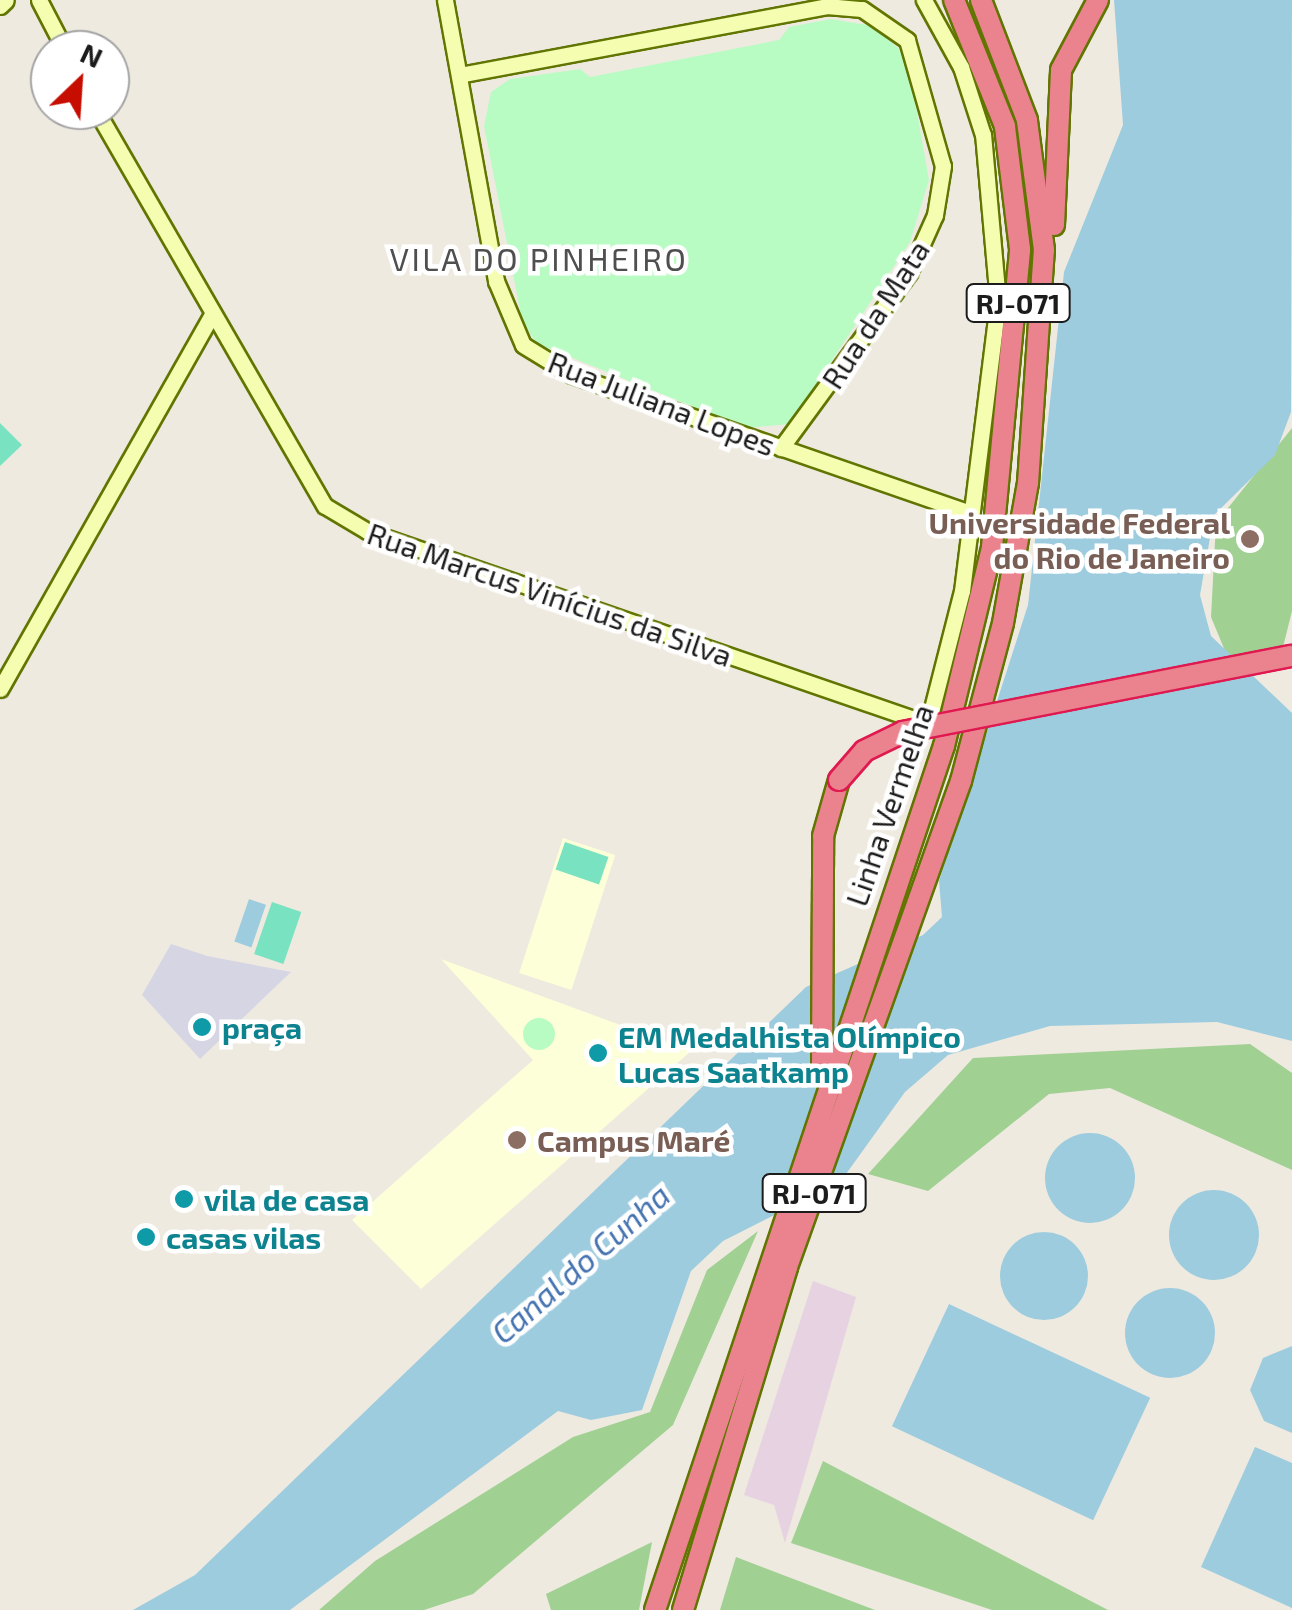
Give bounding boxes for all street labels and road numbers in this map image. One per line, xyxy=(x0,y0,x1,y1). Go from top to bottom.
street label: Rua da Mata xyxy=(814,233,936,395)
road number: RJ-071 xyxy=(966,280,1070,326)
street label: Rua Juliana Lopes xyxy=(543,343,781,463)
street label: Rua Marcus Vinícius da Silva xyxy=(363,515,737,673)
street label: Linha Vermelha xyxy=(838,699,940,911)
road number: RJ-071 xyxy=(762,1170,866,1216)

